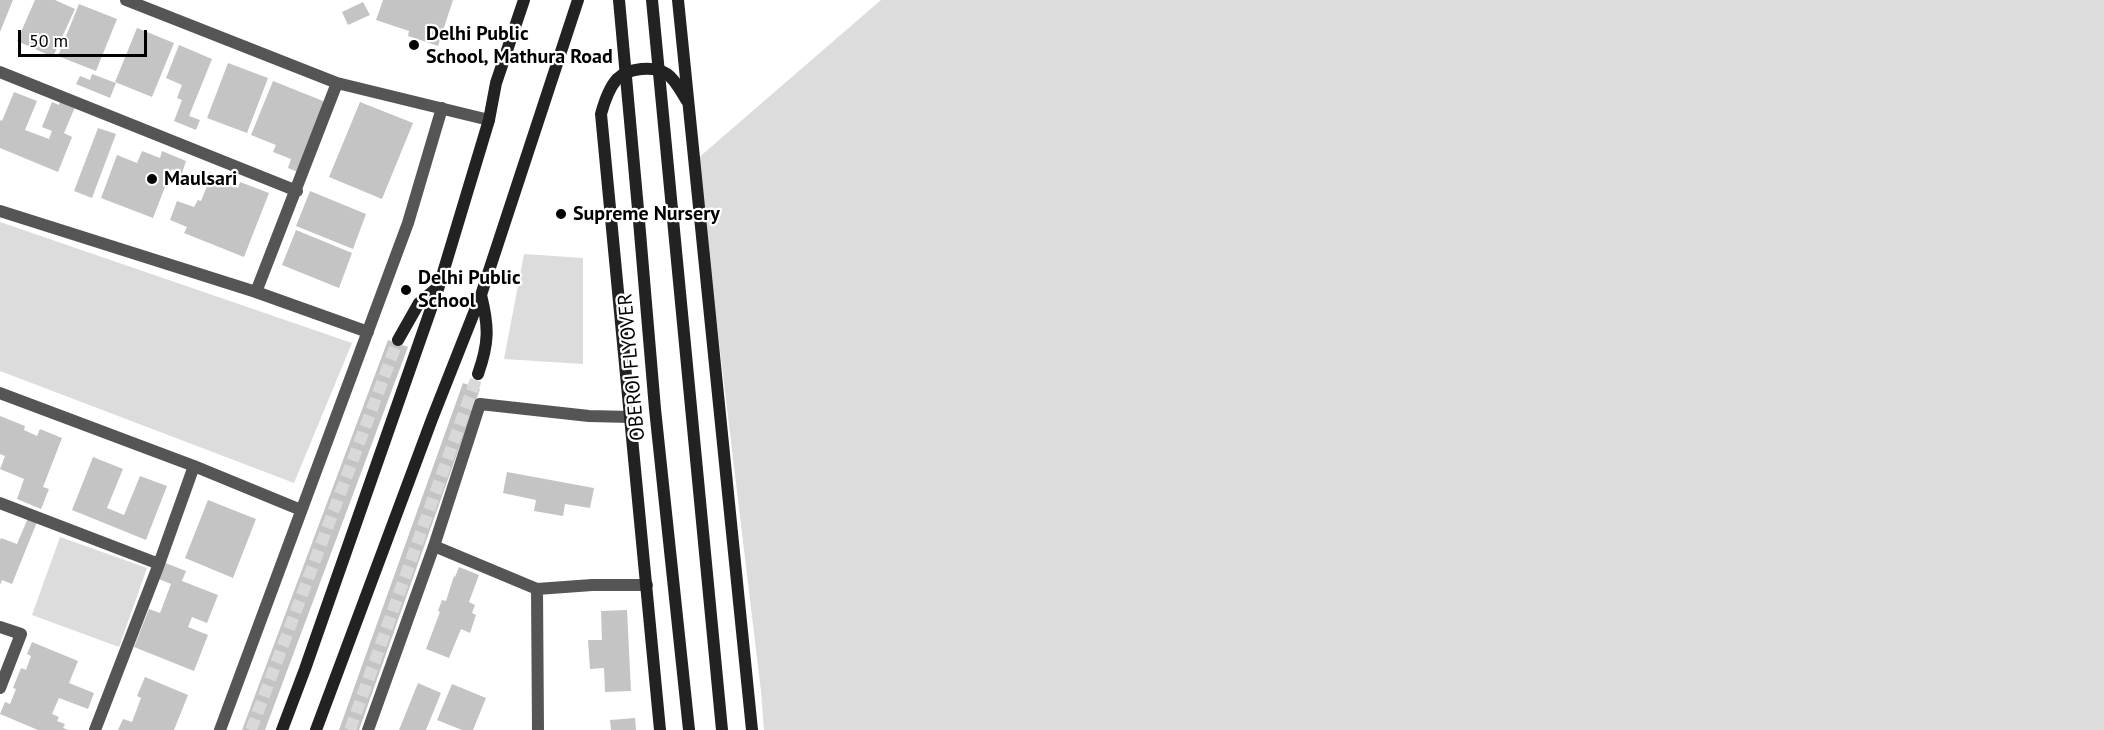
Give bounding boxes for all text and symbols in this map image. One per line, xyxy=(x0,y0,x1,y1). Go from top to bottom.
scale bar xyxy=(21,18,150,56)
place label: Delhi Public School, Mathura Road xyxy=(426,22,613,69)
text: 50 m xyxy=(29,29,68,52)
marker: Delhi Public School, Mathura Road xyxy=(407,38,421,52)
place label: Maulsari xyxy=(164,167,237,191)
marker: Maulsari xyxy=(145,172,159,186)
place label: Supreme Nursery xyxy=(573,202,720,226)
marker: Supreme Nursery xyxy=(554,207,568,221)
place label: Delhi Public School xyxy=(418,266,521,313)
marker: Delhi Public School xyxy=(399,283,413,297)
street label: OBEROI FLYOVER xyxy=(614,292,650,442)

